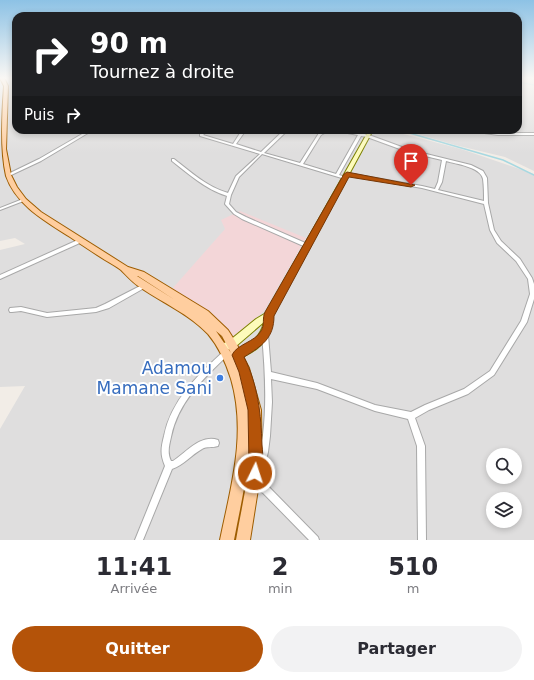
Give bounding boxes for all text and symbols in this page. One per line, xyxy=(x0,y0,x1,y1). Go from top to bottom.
text: 90 m xyxy=(90,27,168,60)
icon: right xyxy=(24,28,76,80)
text: Tournez à droite xyxy=(90,61,234,82)
icon: right xyxy=(62,104,84,126)
text: Puis xyxy=(24,106,54,124)
pin xyxy=(394,144,428,185)
icon: arrive xyxy=(400,150,422,172)
place label: Adamou Mamane Sani xyxy=(97,358,212,398)
marker: Adamou Mamane Sani xyxy=(215,373,225,383)
map controls xyxy=(486,448,522,528)
button: search xyxy=(486,448,522,484)
position arrow xyxy=(234,452,276,494)
button: layers xyxy=(486,492,522,528)
text: 11:41 xyxy=(96,553,172,581)
text: 2 xyxy=(272,553,288,581)
text: 510 xyxy=(388,553,438,581)
text: Arrivée xyxy=(111,581,157,596)
text: min xyxy=(268,581,292,596)
text: m xyxy=(407,581,420,596)
button: Quitter xyxy=(12,626,263,672)
button: Partager xyxy=(271,626,522,672)

